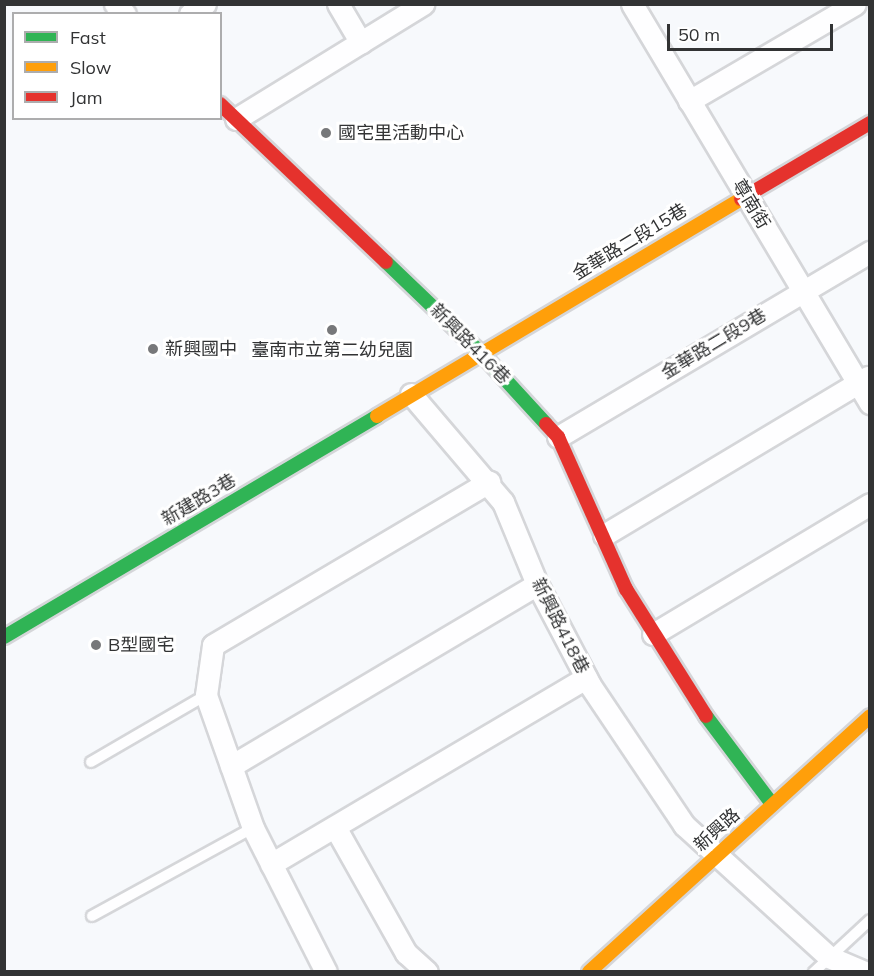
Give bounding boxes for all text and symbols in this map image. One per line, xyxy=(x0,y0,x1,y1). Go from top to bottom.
legend xyxy=(12,12,222,120)
scale bar xyxy=(670,12,836,50)
text: 50 m xyxy=(678,23,720,46)
text: Fast xyxy=(70,26,106,49)
text: Slow xyxy=(70,56,111,79)
text: Jam xyxy=(70,86,103,109)
place label: 國宅里活動中心 xyxy=(338,122,464,144)
marker: 國宅里活動中心 xyxy=(319,126,333,140)
street label: 尊南街 xyxy=(728,175,774,233)
street label: 金華路二段15巷 xyxy=(569,199,691,285)
street label: 新興路416巷 xyxy=(425,299,515,389)
street label: 金華路二段9巷 xyxy=(658,304,770,384)
marker: 臺南市立第二幼兒園 xyxy=(325,323,339,337)
place label: 新興國中 xyxy=(165,338,237,360)
place label: 臺南市立第二幼兒園 xyxy=(251,339,413,361)
marker: 新興國中 xyxy=(146,342,160,356)
street label: 新建路3巷 xyxy=(158,469,240,531)
street label: 新興路418巷 xyxy=(527,575,593,677)
place label: B型國宅 xyxy=(108,634,174,656)
marker: B型國宅 xyxy=(89,638,103,652)
street label: 新興路 xyxy=(690,804,744,856)

